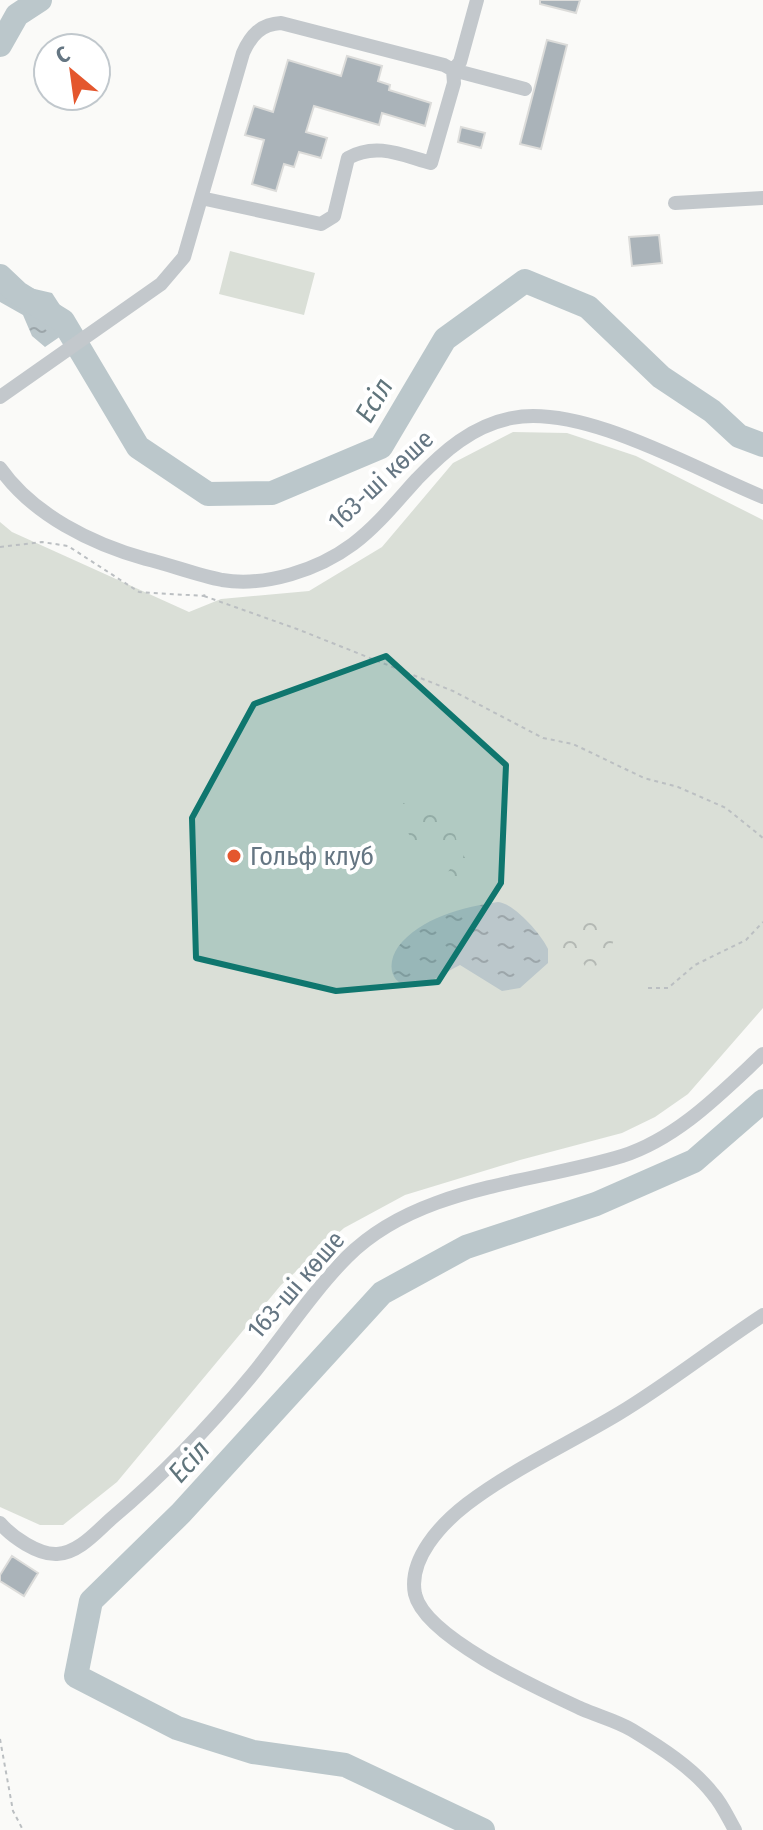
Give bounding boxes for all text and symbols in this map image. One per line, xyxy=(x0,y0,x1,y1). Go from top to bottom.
north arrow xyxy=(32,32,112,112)
text: С xyxy=(51,40,75,70)
water label: Есіл xyxy=(348,372,400,428)
street label: 163-ші көше xyxy=(322,423,440,537)
place label: Гольф клуб xyxy=(250,841,374,872)
marker: Гольф клуб xyxy=(225,847,243,865)
street label: 163-ші көше xyxy=(241,1225,351,1345)
water label: Есіл xyxy=(161,1433,217,1489)

